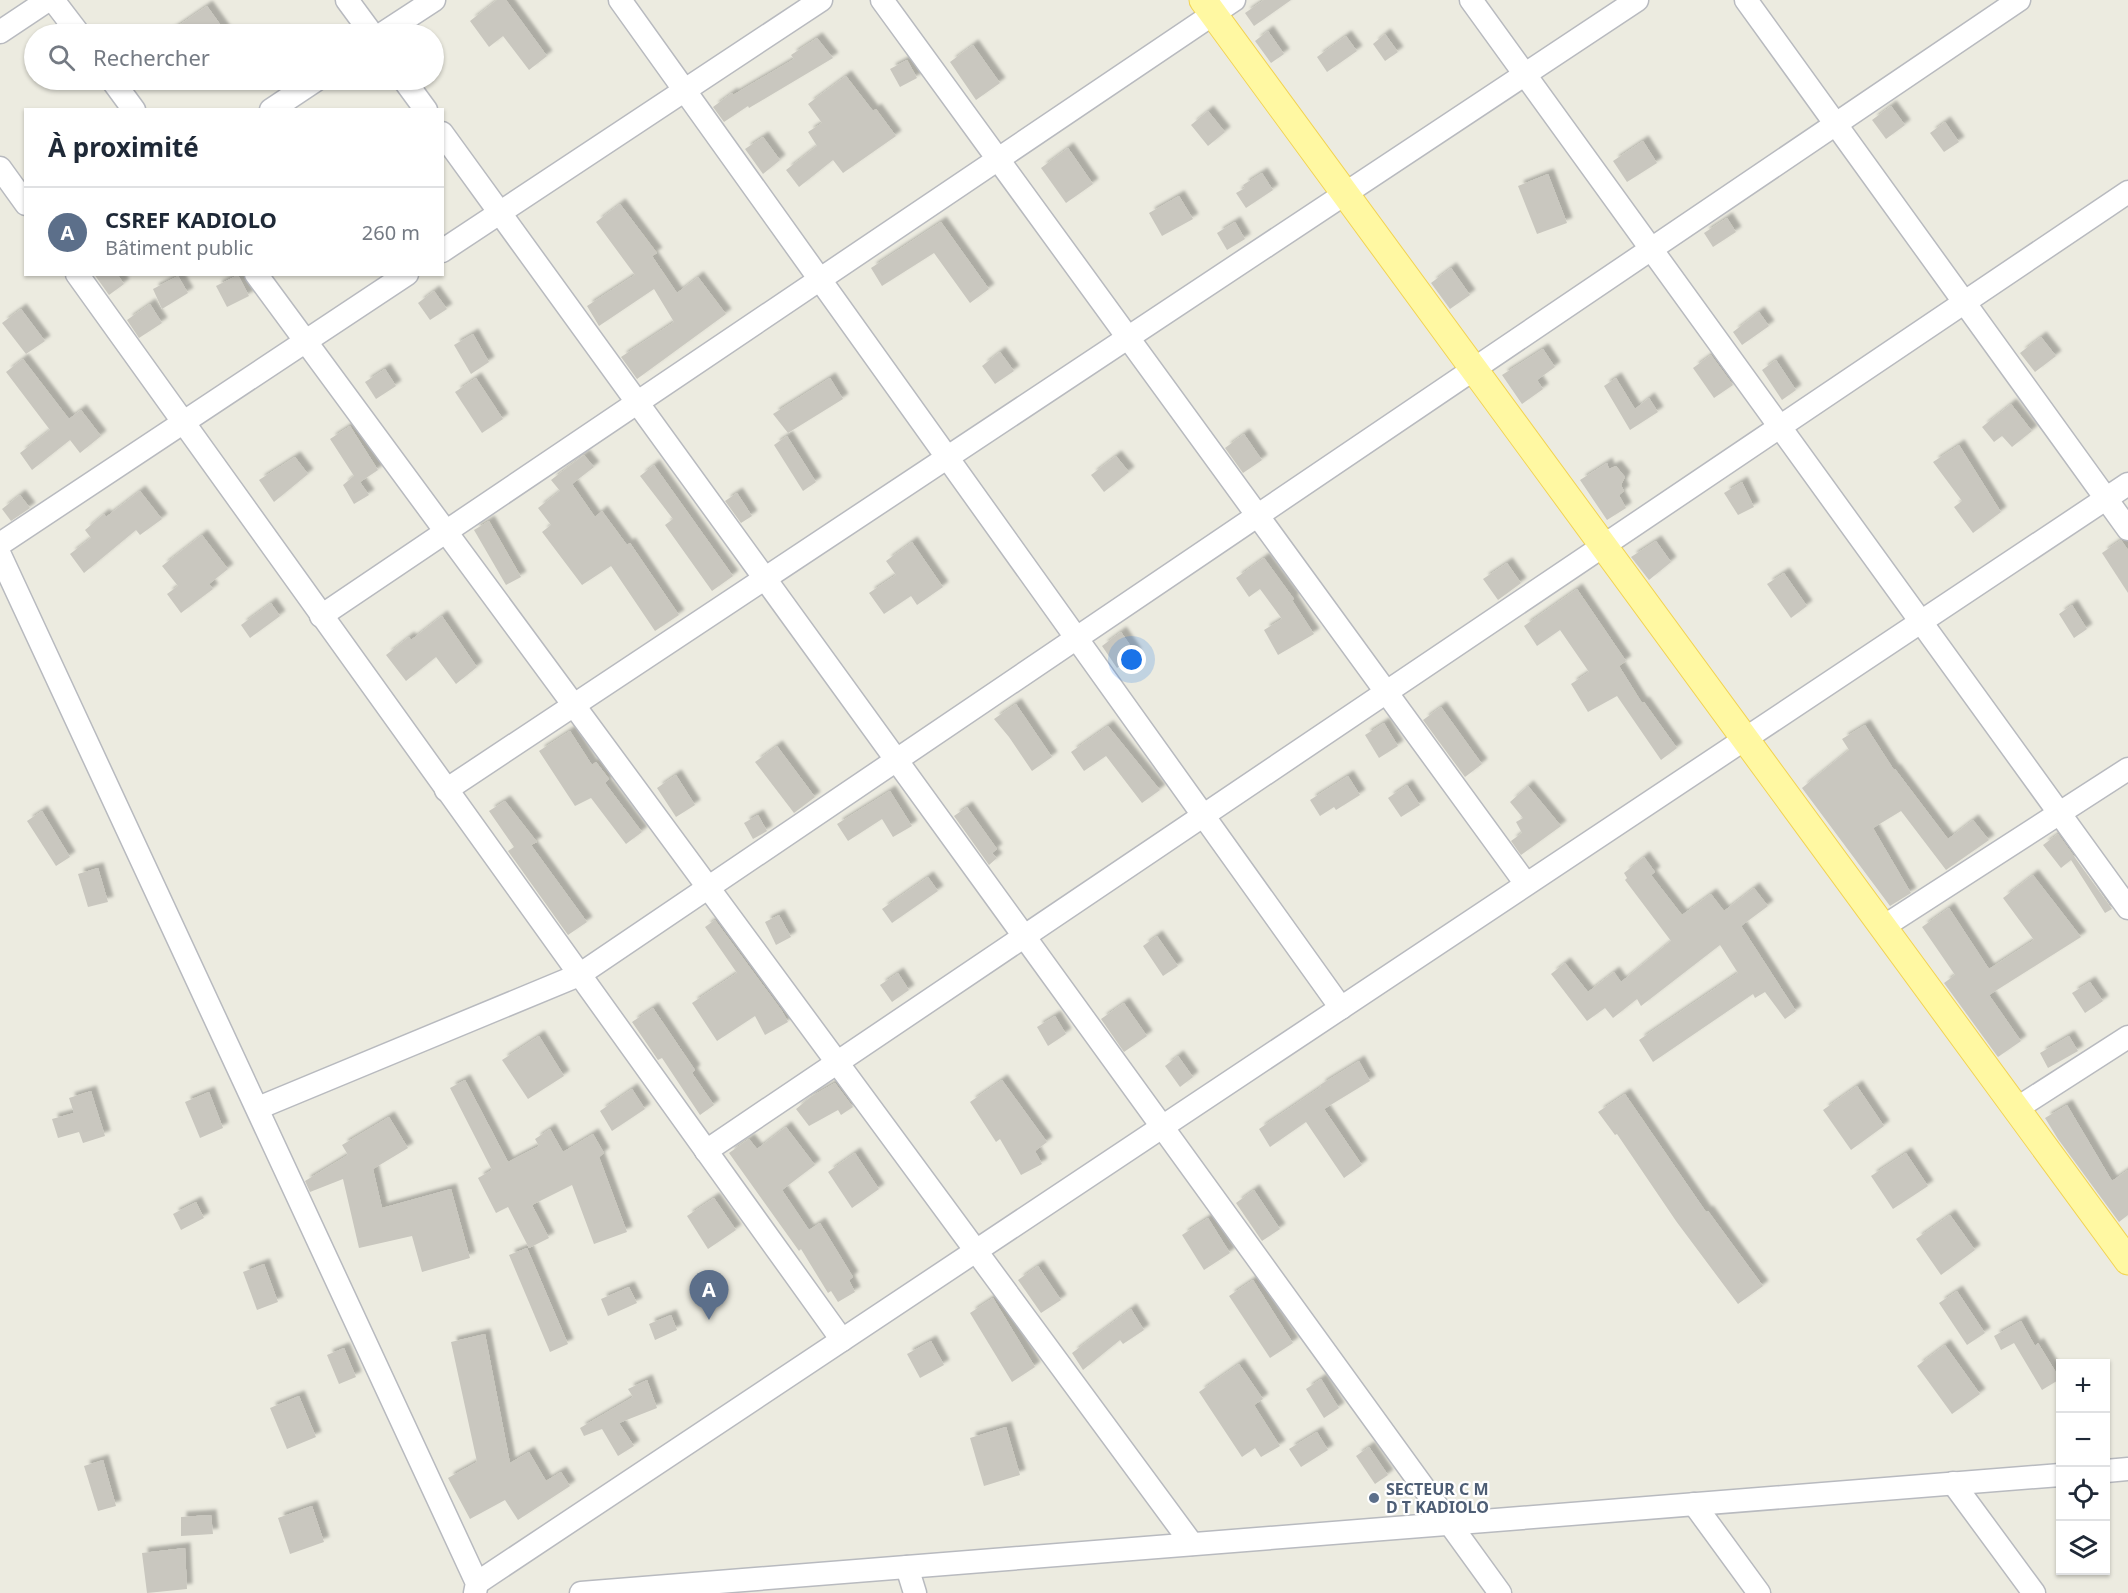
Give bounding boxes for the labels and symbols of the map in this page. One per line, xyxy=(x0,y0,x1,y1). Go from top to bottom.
your location xyxy=(1117,645,1146,674)
pin: A xyxy=(690,1270,728,1320)
place label: SECTEUR C M D T KADIOLO xyxy=(1386,1478,1489,1518)
marker: SECTEUR C M D T KADIOLO xyxy=(1367,1491,1381,1505)

